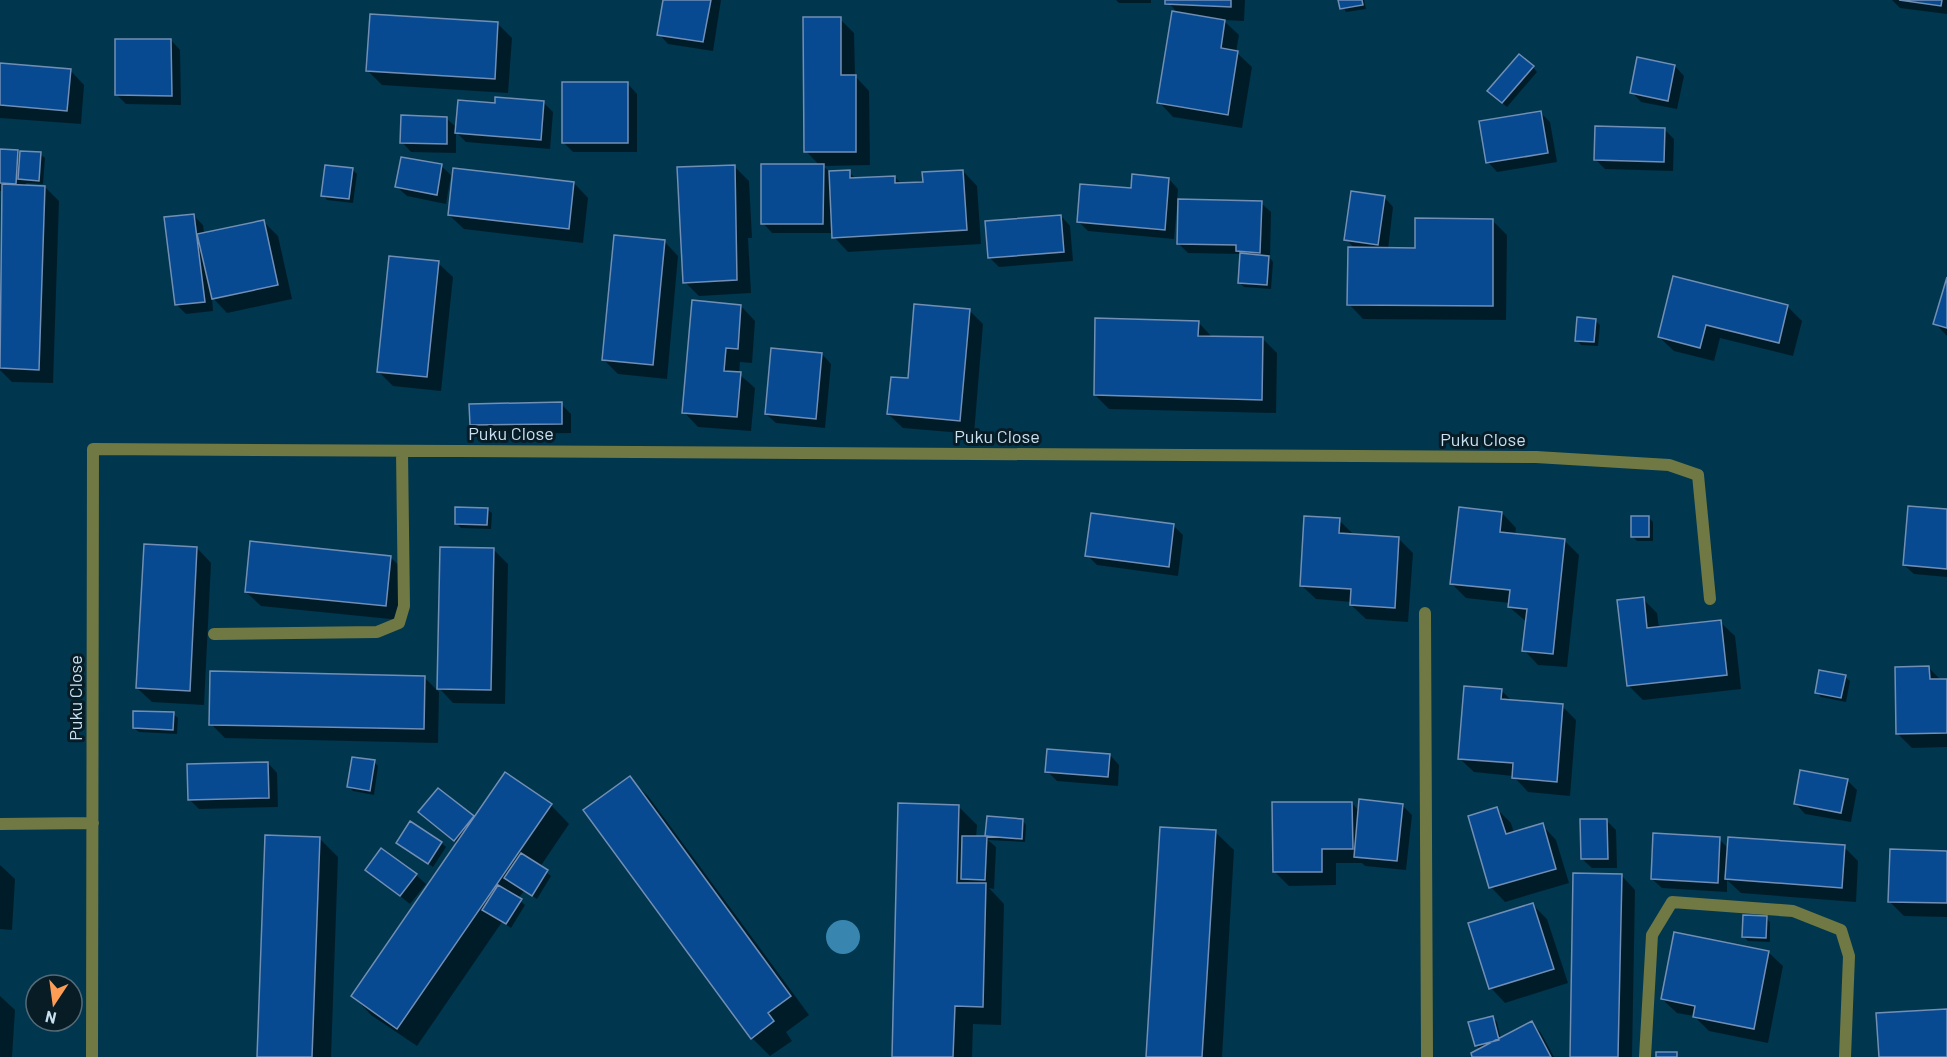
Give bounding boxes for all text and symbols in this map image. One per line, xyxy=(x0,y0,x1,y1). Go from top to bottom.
street label: Puku Close xyxy=(468,422,554,444)
street label: Puku Close xyxy=(954,425,1040,447)
street label: Puku Close xyxy=(1440,428,1526,450)
street label: Puku Close xyxy=(64,655,86,741)
north arrow xyxy=(24,973,84,1033)
text: N xyxy=(43,1008,58,1029)

